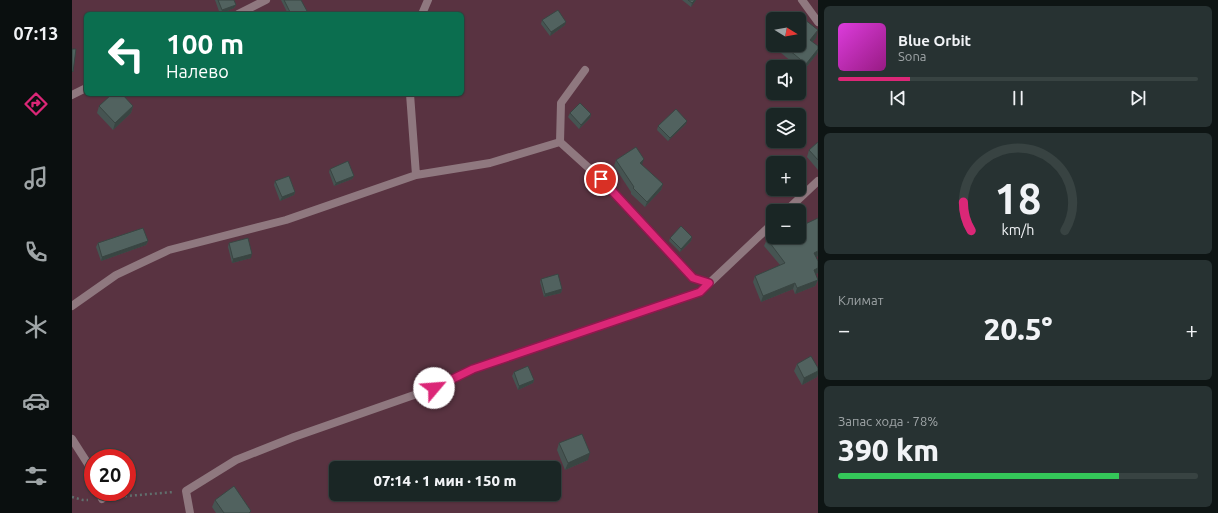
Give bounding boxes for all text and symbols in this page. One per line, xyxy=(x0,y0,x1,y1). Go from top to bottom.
north arrow xyxy=(766,12,806,52)
map controls xyxy=(766,12,806,244)
text: 07:13 xyxy=(13,23,59,43)
icon: left xyxy=(100,28,152,80)
text: 100 m xyxy=(166,28,244,59)
text: Blue Orbit xyxy=(898,32,971,49)
text: Sona xyxy=(898,49,927,63)
button: sound xyxy=(766,60,806,100)
text: Налево xyxy=(166,61,229,81)
icon: previous xyxy=(887,87,909,109)
icon: pause xyxy=(1007,87,1029,109)
icon: next xyxy=(1127,87,1149,109)
icon: directions xyxy=(22,90,50,118)
button: layers xyxy=(766,108,806,148)
button: + xyxy=(766,156,806,196)
pin xyxy=(584,162,618,196)
icon: music xyxy=(22,164,50,192)
icon: arrive xyxy=(590,168,612,190)
text: 18 xyxy=(995,175,1041,222)
button: − xyxy=(766,204,806,244)
text: km/h xyxy=(1002,222,1034,238)
icon: phone xyxy=(22,238,50,266)
text: Климат xyxy=(838,293,883,307)
text: 20.5° xyxy=(983,312,1053,346)
icon: climate xyxy=(22,313,50,341)
text: − xyxy=(838,317,850,342)
text: + xyxy=(1186,317,1198,342)
position arrow xyxy=(413,367,455,409)
icon: car xyxy=(22,387,50,415)
text: Запас хода · 78% xyxy=(838,414,938,428)
text: 390 km xyxy=(838,433,939,467)
speed limit sign: 20 xyxy=(84,449,136,501)
icon: filters xyxy=(22,462,50,490)
text: 07:14 · 1 мин · 150 m xyxy=(374,472,516,489)

